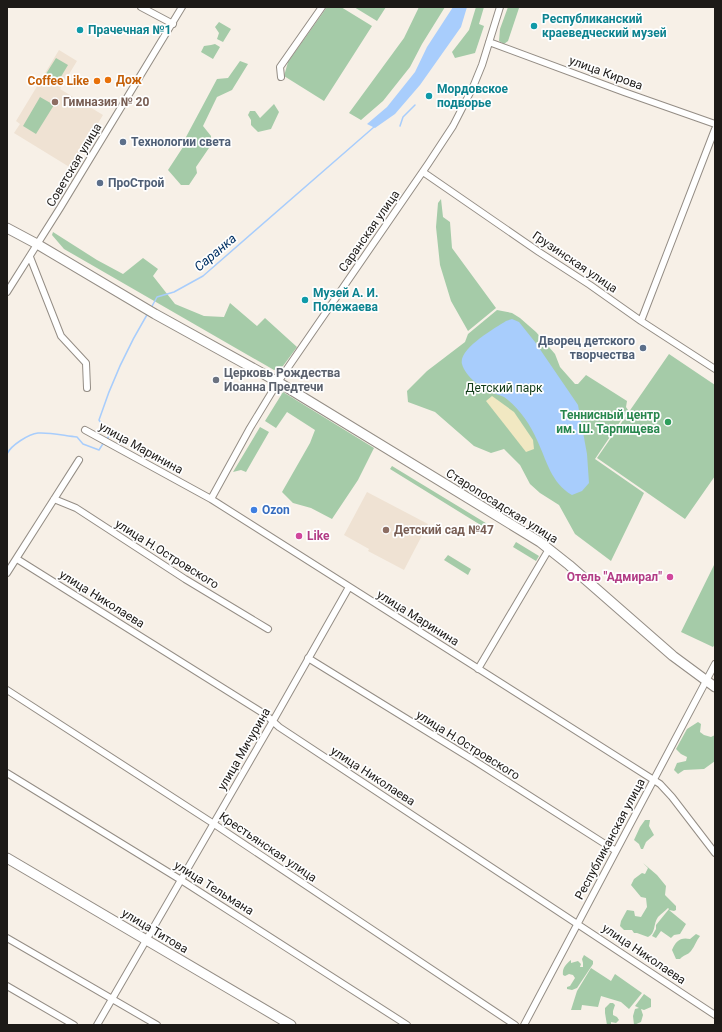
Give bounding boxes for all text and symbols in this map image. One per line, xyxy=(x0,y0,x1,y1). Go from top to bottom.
place label: Республиканский краеведческий музей xyxy=(542,12,667,40)
marker: Республиканский краеведческий музей xyxy=(529,21,539,31)
place label: Прачечная №1 xyxy=(88,23,171,37)
marker: Прачечная №1 xyxy=(75,25,85,35)
street label: улица Кирова xyxy=(567,53,645,93)
place label: Дож xyxy=(116,73,143,87)
place label: Coffee Like xyxy=(28,74,90,88)
marker: Дож xyxy=(103,75,113,85)
marker: Coffee Like xyxy=(92,76,102,86)
place label: Мордовское подворье xyxy=(437,82,509,110)
marker: Мордовское подворье xyxy=(424,91,434,101)
place label: Гимназия № 20 xyxy=(63,95,149,109)
marker: Гимназия № 20 xyxy=(50,97,60,107)
street label: Советская улица xyxy=(44,121,104,209)
place label: Технологии света xyxy=(131,135,232,149)
marker: Технологии света xyxy=(118,137,128,147)
place label: ПроСтрой xyxy=(108,176,165,190)
marker: ПроСтрой xyxy=(95,178,105,188)
street label: Саранская улица xyxy=(336,188,402,274)
street label: Грузинская улица xyxy=(530,228,620,296)
water label: Саранка xyxy=(191,230,239,274)
place label: Музей А. И. Полежаева xyxy=(313,286,378,314)
marker: Музей А. И. Полежаева xyxy=(300,295,310,305)
place label: Дворец детского творчества xyxy=(538,334,636,362)
marker: Дворец детского творчества xyxy=(638,343,648,353)
place label: Церковь Рождества Иоанна Предтечи xyxy=(224,366,341,394)
marker: Церковь Рождества Иоанна Предтечи xyxy=(211,375,221,385)
park label: Детский парк xyxy=(466,381,543,395)
place label: Теннисный центр им. Ш. Тарпищева xyxy=(556,408,661,436)
marker: Теннисный центр им. Ш. Тарпищева xyxy=(663,417,673,427)
street label: улица Маринина xyxy=(97,419,185,477)
street label: Старопосадская улица xyxy=(443,466,561,546)
place label: Ozon xyxy=(262,503,290,517)
marker: Ozon xyxy=(249,505,259,515)
street label: улица Н.Островского xyxy=(113,516,222,592)
place label: Детский сад №47 xyxy=(394,523,494,537)
marker: Детский сад №47 xyxy=(381,525,391,535)
place label: Like xyxy=(307,529,330,543)
marker: Like xyxy=(294,531,304,541)
street label: улица Николаева xyxy=(57,567,147,631)
place label: Отель "Адмирал" xyxy=(567,570,662,584)
marker: Отель "Адмирал" xyxy=(665,572,675,582)
street label: улица Маринина xyxy=(374,587,462,649)
street label: улица Мичурина xyxy=(215,705,273,793)
street label: улица Н.Островского xyxy=(414,707,523,783)
street label: улица Николаева xyxy=(328,744,418,808)
street label: Республиканская улица xyxy=(572,776,648,902)
street label: Крестьянская улица xyxy=(217,809,319,885)
street label: улица Тельмана xyxy=(172,858,256,918)
street label: улица Титова xyxy=(119,906,191,956)
street label: улица Николаева xyxy=(600,921,688,987)

